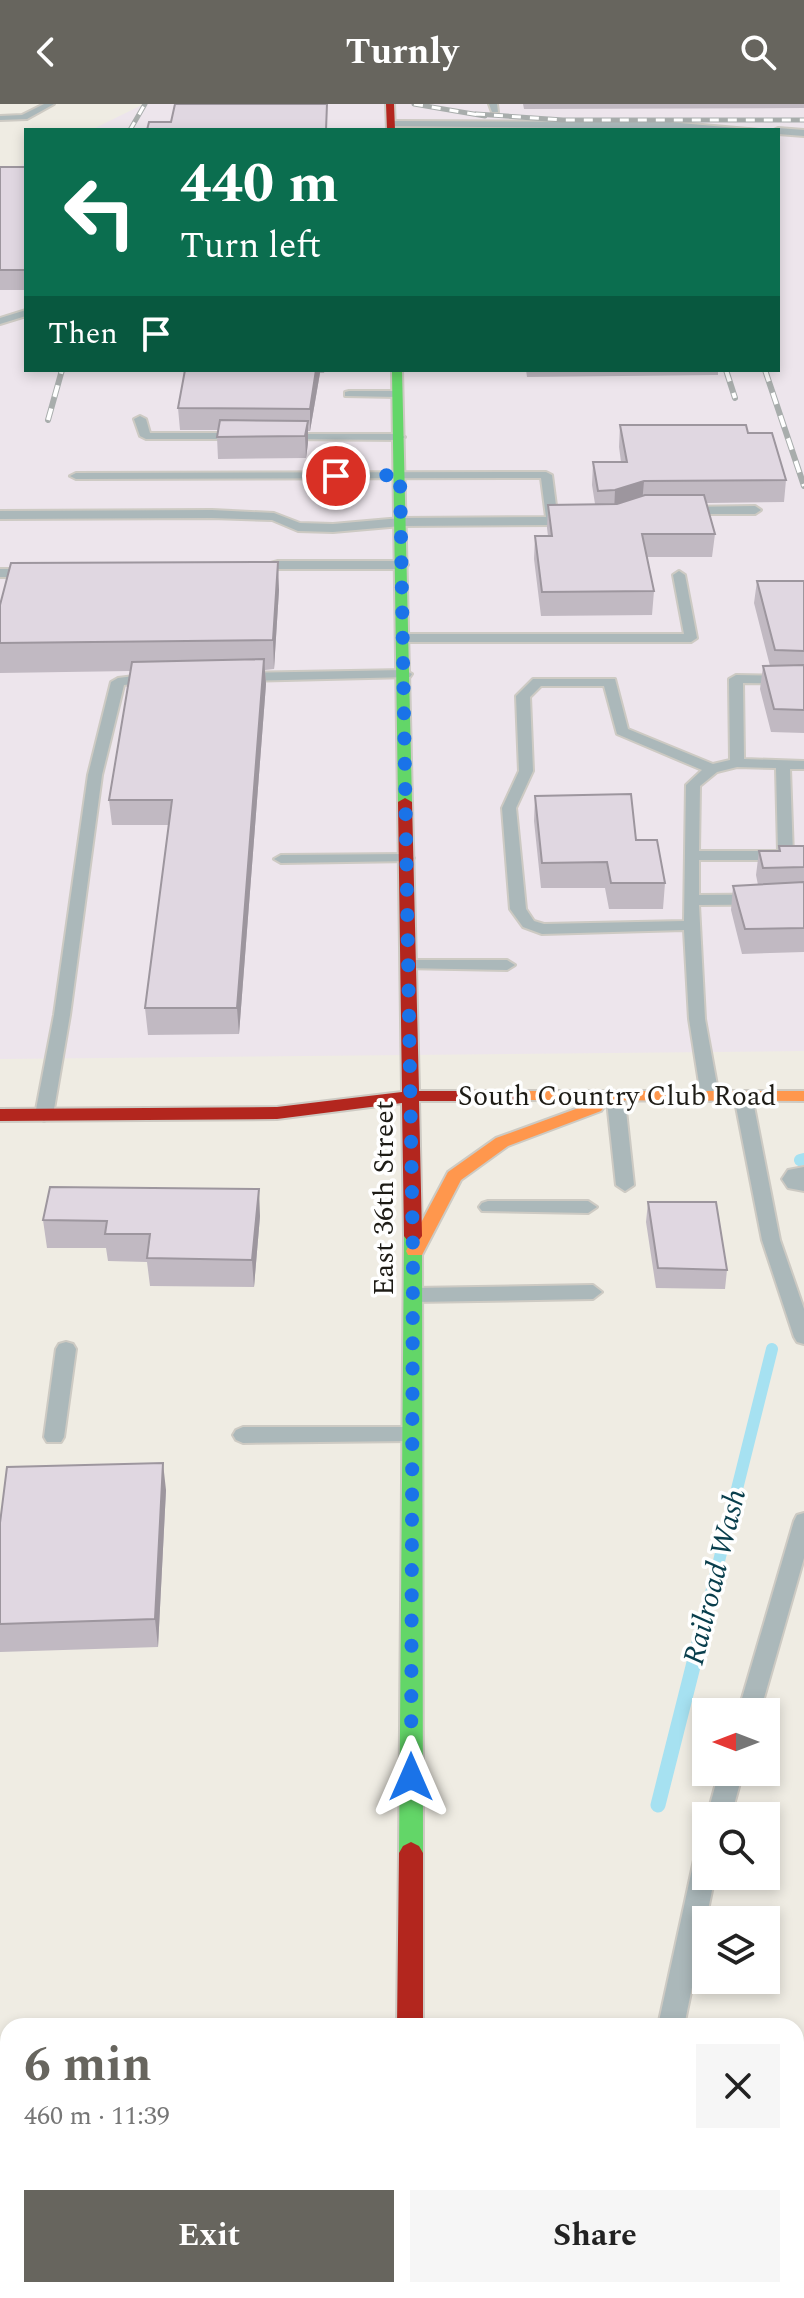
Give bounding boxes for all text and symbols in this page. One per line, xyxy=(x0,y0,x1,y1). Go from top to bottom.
text: Turnly xyxy=(346,25,458,80)
icon: back xyxy=(24,30,68,74)
icon: search xyxy=(736,30,780,74)
text: 440 m xyxy=(180,142,339,227)
icon: left xyxy=(48,160,152,264)
text: Turn left xyxy=(180,219,321,274)
text: Then xyxy=(48,311,118,357)
icon: arrive xyxy=(134,312,178,356)
pin xyxy=(302,442,370,510)
icon: arrive xyxy=(314,454,358,498)
street label: South Country Club Road xyxy=(458,1075,776,1118)
street label: East 36th Street xyxy=(363,1100,406,1296)
water label: Railroad Wash xyxy=(671,1484,759,1670)
north arrow xyxy=(692,1698,780,1786)
map controls xyxy=(692,1698,780,1994)
position arrow xyxy=(369,1735,453,1819)
button: search xyxy=(692,1802,780,1890)
button: layers xyxy=(692,1906,780,1994)
text: 6 min xyxy=(24,2029,152,2102)
button: close xyxy=(696,2044,780,2128)
text: 460 m · 11:39 xyxy=(24,2096,170,2136)
button: Exit xyxy=(24,2190,394,2282)
button: Share xyxy=(410,2190,780,2282)

